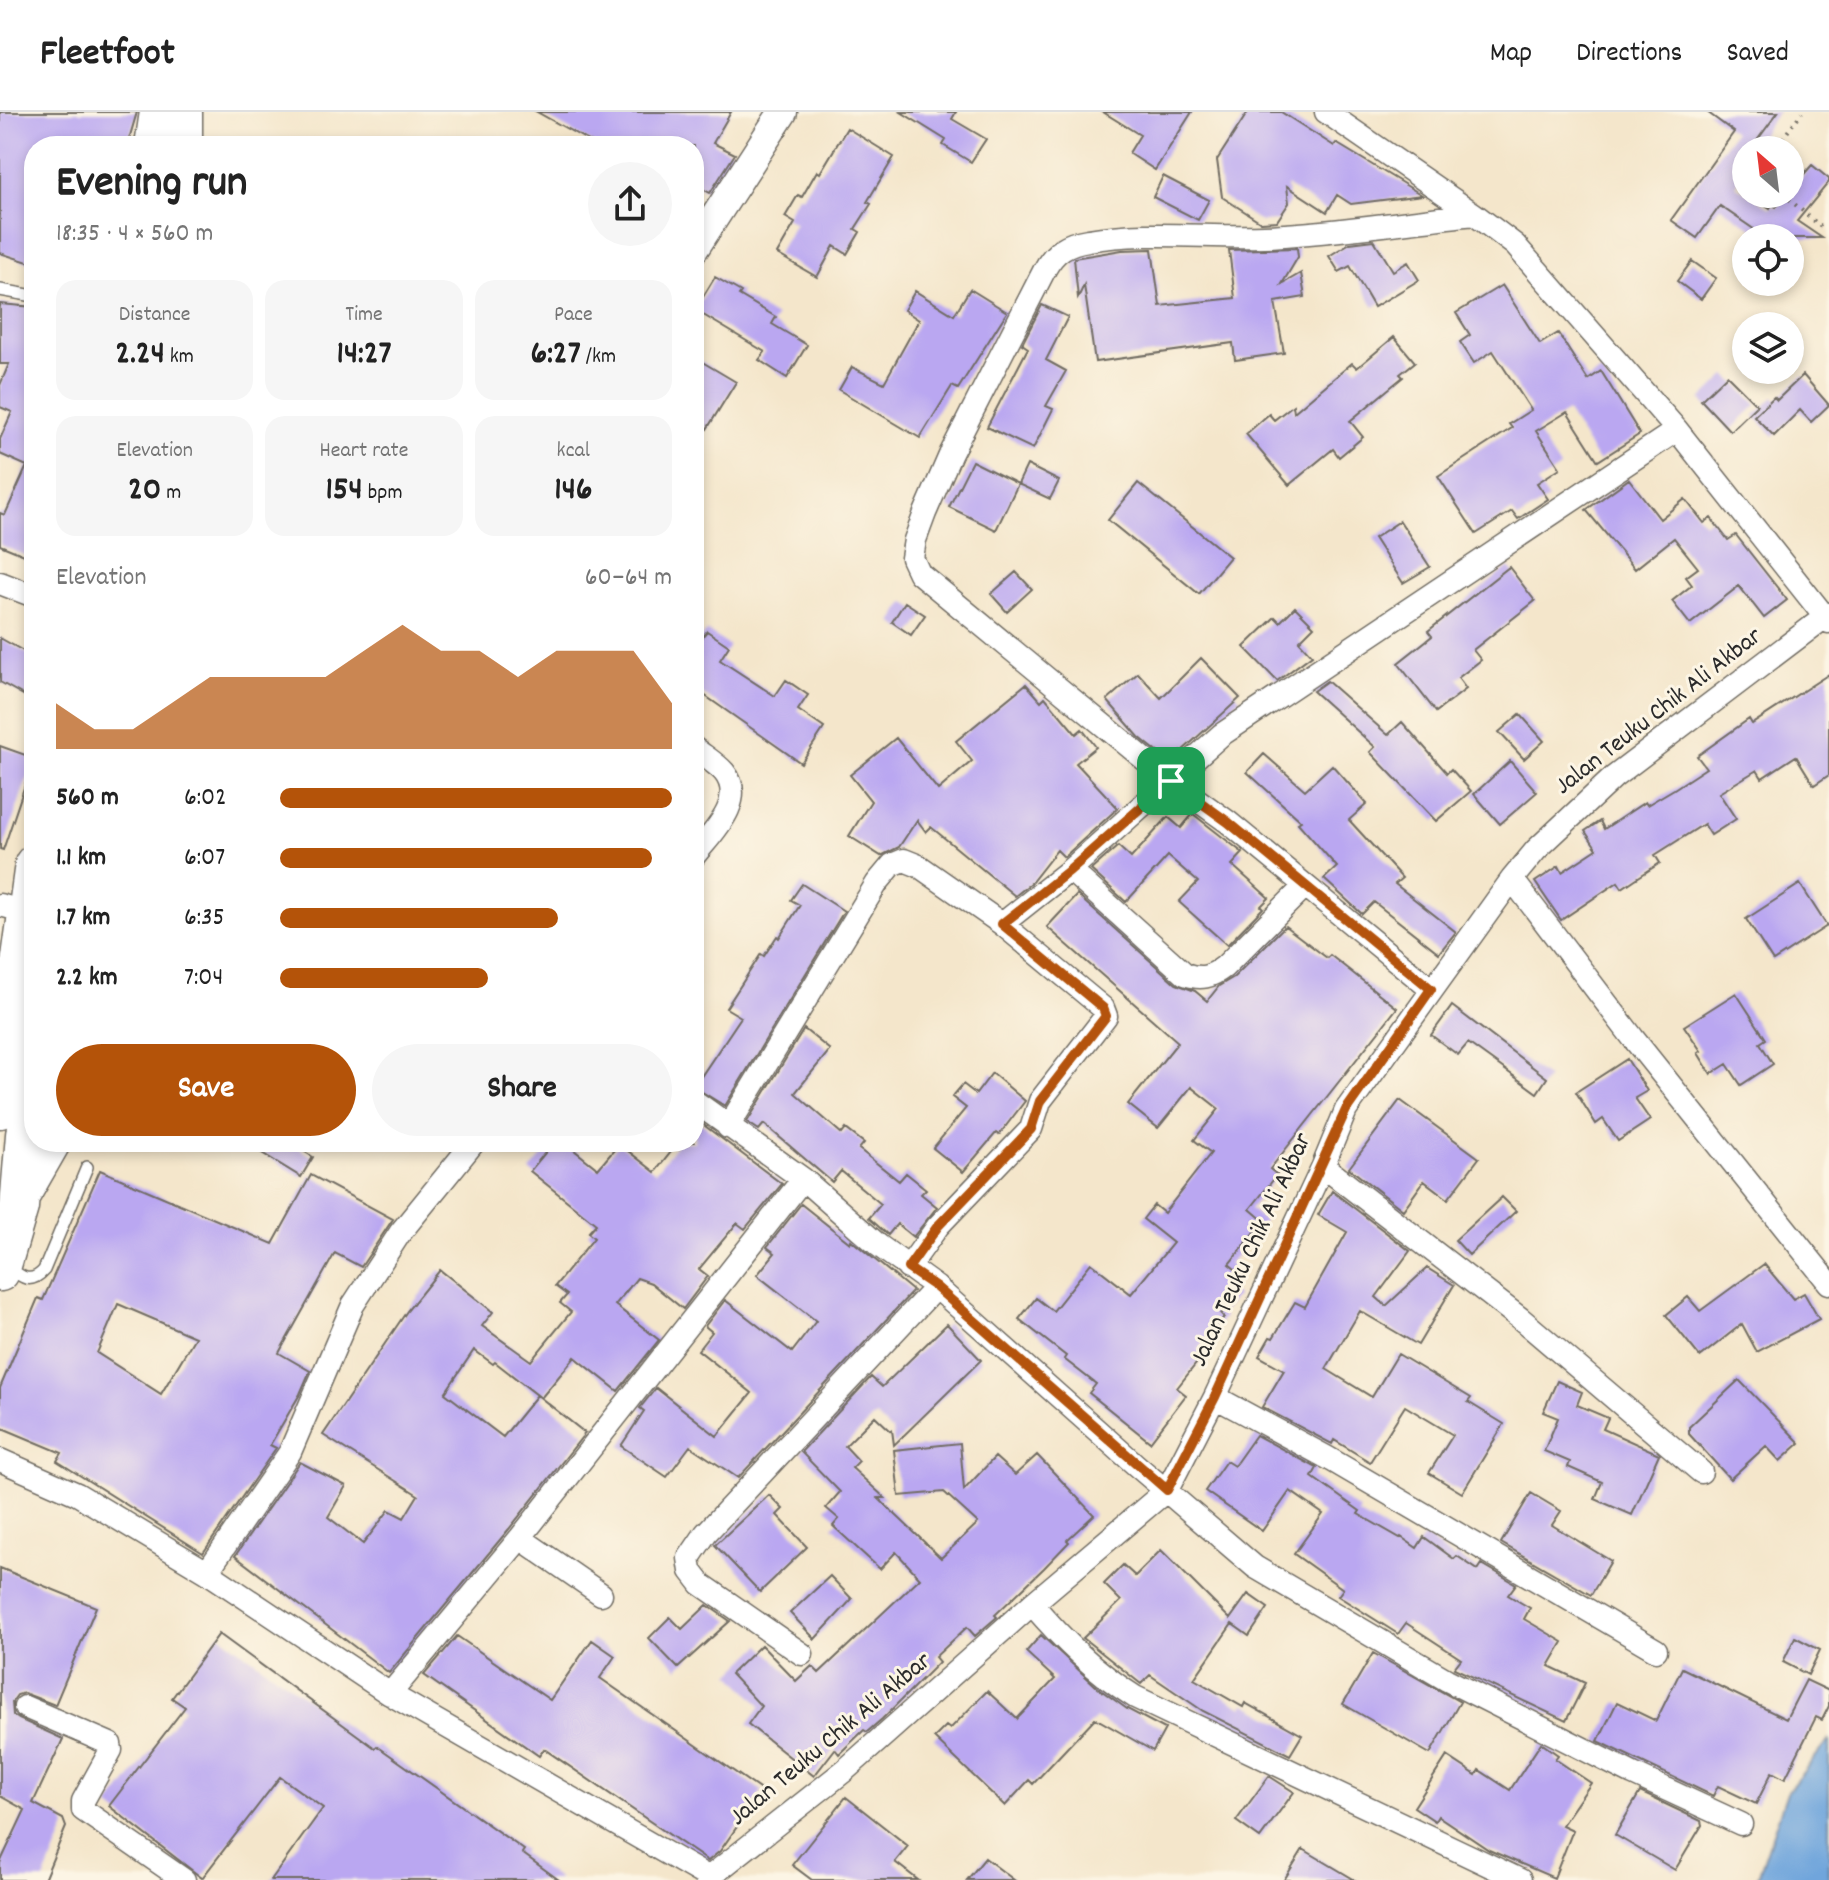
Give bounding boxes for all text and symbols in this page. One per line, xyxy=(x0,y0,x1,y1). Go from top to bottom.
text: Fleetfoot xyxy=(40,28,175,83)
text: Map xyxy=(1490,35,1532,75)
text: Directions xyxy=(1576,35,1682,75)
text: Saved xyxy=(1726,35,1789,75)
north arrow xyxy=(1732,136,1804,208)
map controls xyxy=(1732,136,1804,384)
text: Evening run xyxy=(56,154,247,217)
button: share xyxy=(588,162,672,246)
text: 18:35 · 4 × 560 m xyxy=(56,216,213,253)
button: locate xyxy=(1732,224,1804,296)
text: Distance xyxy=(119,300,191,331)
text: Time xyxy=(345,300,383,331)
text: Pace xyxy=(554,300,593,331)
button: layers xyxy=(1732,312,1804,384)
text: 2.24 xyxy=(115,331,165,380)
text: 14:27 xyxy=(336,331,392,380)
text: 6:27 xyxy=(531,331,581,380)
text: km xyxy=(165,342,194,373)
text: /km xyxy=(581,342,616,373)
text: Elevation xyxy=(116,436,193,467)
text: Heart rate xyxy=(320,436,408,467)
text: kcal xyxy=(557,436,590,467)
text: 20 xyxy=(128,467,161,516)
text: 154 xyxy=(325,467,363,516)
text: 146 xyxy=(554,467,592,516)
text: m xyxy=(161,478,181,509)
text: bpm xyxy=(363,478,403,509)
text: Elevation xyxy=(56,560,146,597)
text: 60–64 m xyxy=(585,560,672,597)
street label: Jalan Teuku Chik Ali Akbar xyxy=(1548,619,1771,805)
pin xyxy=(1137,747,1205,815)
icon: arrive xyxy=(1149,759,1193,803)
text: 560 m xyxy=(56,780,119,817)
text: 6:02 xyxy=(184,780,227,817)
text: 1.1 km xyxy=(56,840,106,877)
text: 6:07 xyxy=(184,840,225,877)
text: 1.7 km xyxy=(56,900,110,937)
text: 6:35 xyxy=(184,900,225,937)
text: 2.2 km xyxy=(56,960,118,997)
text: 7:04 xyxy=(184,960,223,997)
button: Save xyxy=(56,1044,356,1136)
button: Share xyxy=(372,1044,672,1136)
street label: Jalan Teuku Chik Ali Akbar xyxy=(1182,1127,1323,1373)
street label: Jalan Teuku Chik Ali Akbar xyxy=(722,1644,940,1836)

